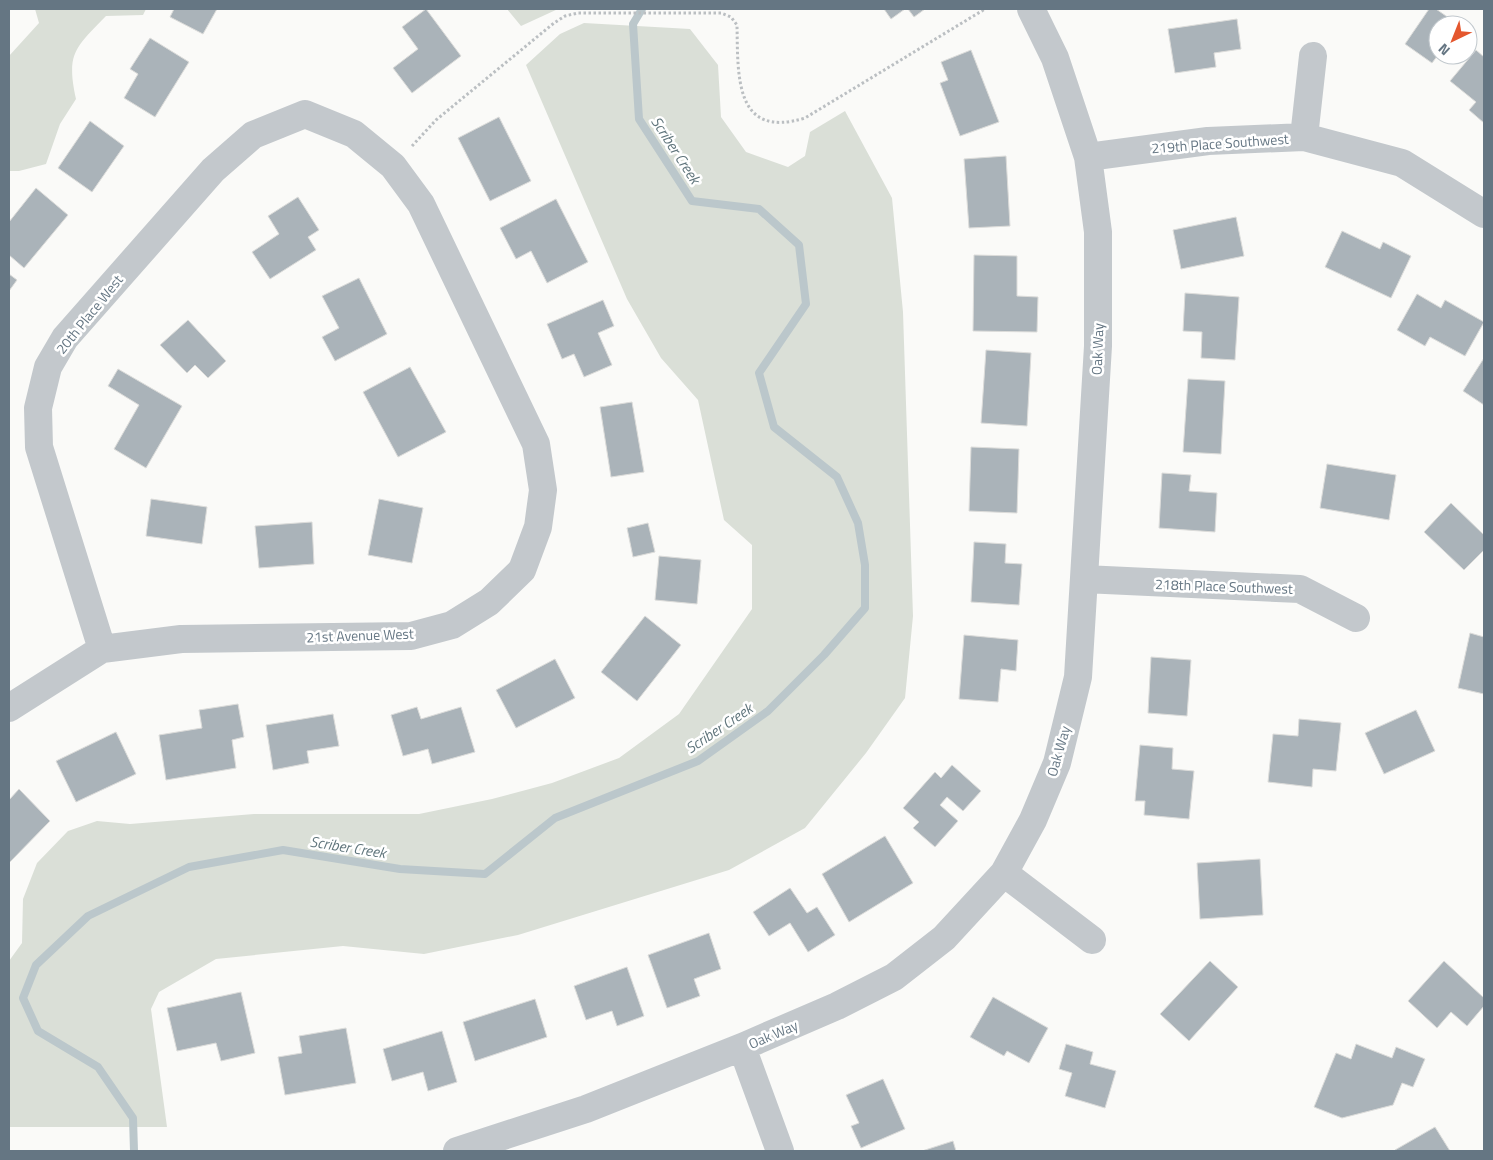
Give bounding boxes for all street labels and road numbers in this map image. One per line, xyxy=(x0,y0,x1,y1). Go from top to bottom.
street label: 219th Place Southwest xyxy=(1151,128,1289,158)
street label: 20th Place West xyxy=(50,270,128,358)
street label: Oak Way xyxy=(1086,322,1108,375)
street label: 218th Place Southwest xyxy=(1155,573,1293,599)
street label: 21st Avenue West xyxy=(306,623,414,647)
street label: Oak Way xyxy=(1041,723,1075,779)
street label: Oak Way xyxy=(745,1014,801,1054)

